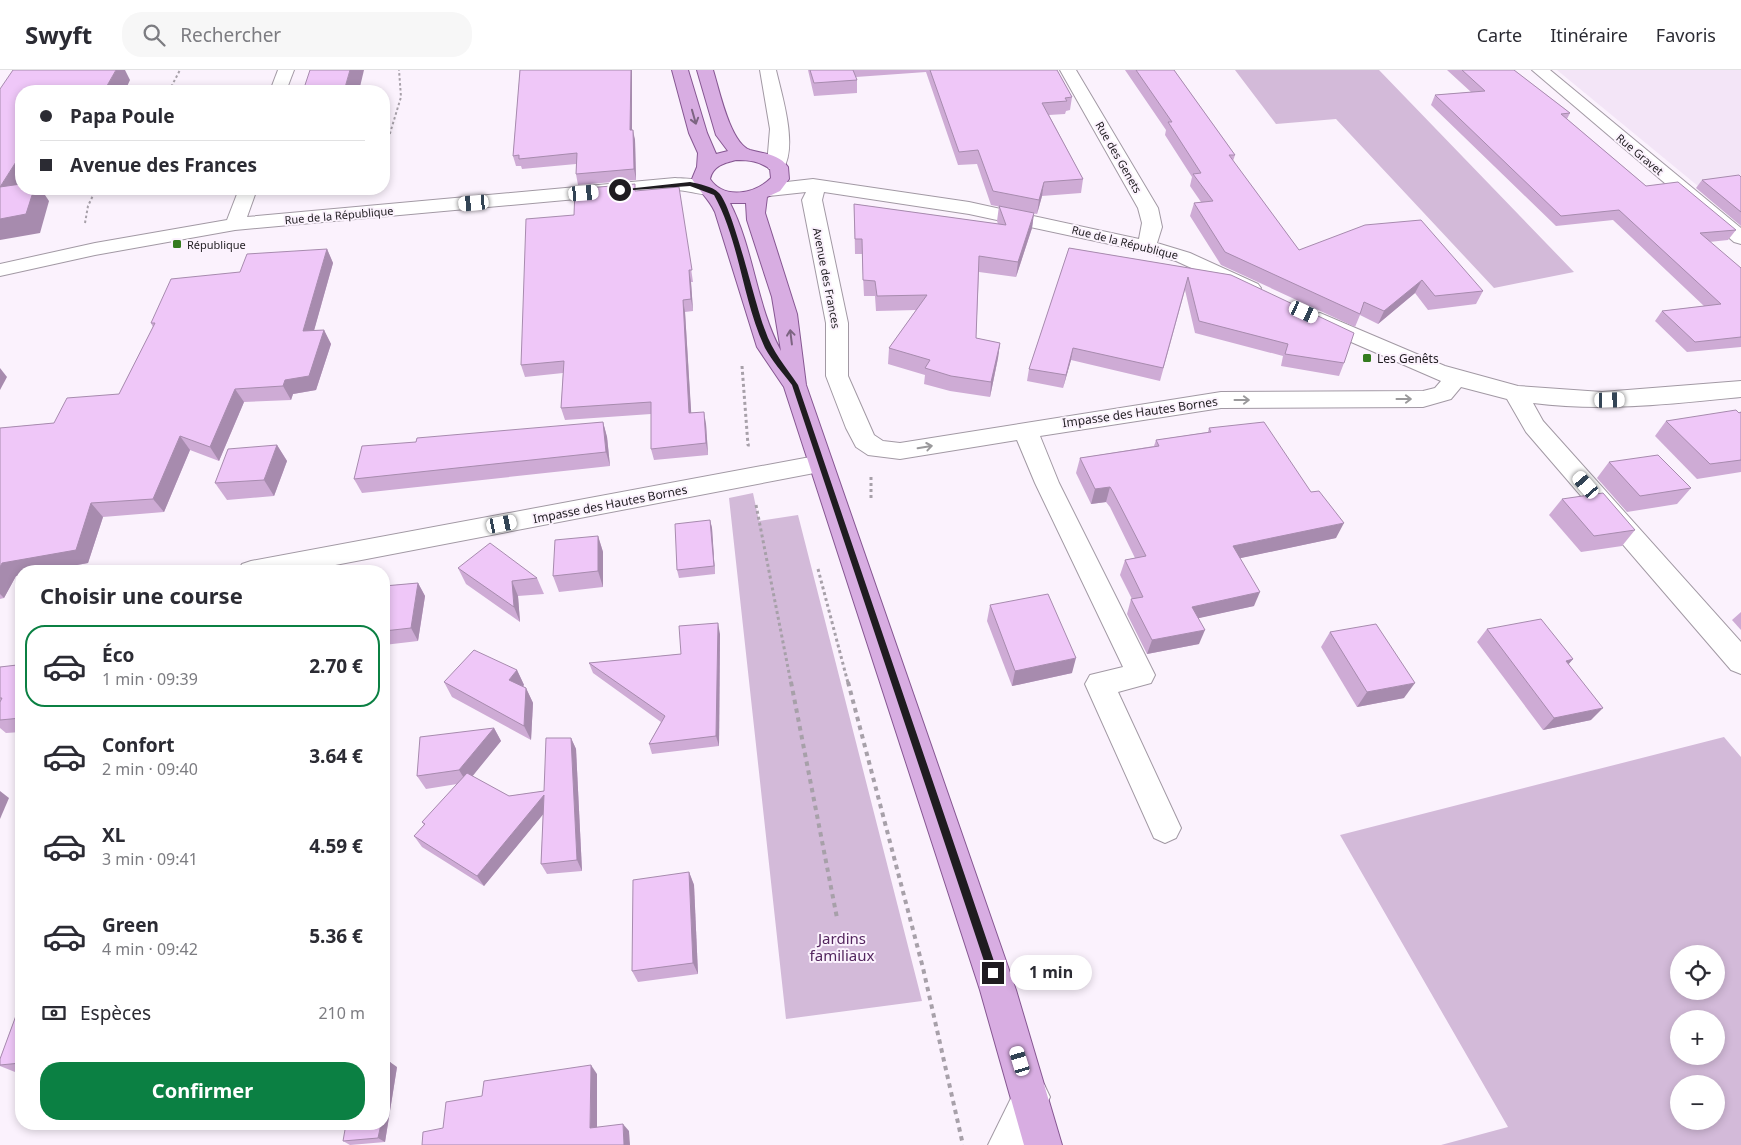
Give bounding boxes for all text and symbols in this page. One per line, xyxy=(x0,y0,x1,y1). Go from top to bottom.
search box xyxy=(122,12,472,57)
text: Swyft xyxy=(25,18,92,51)
icon: search xyxy=(140,21,168,49)
text: Rechercher xyxy=(180,22,281,48)
text: Carte xyxy=(1477,23,1522,47)
text: Itinéraire xyxy=(1550,23,1628,47)
text: Favoris xyxy=(1656,23,1716,47)
text: Papa Poule xyxy=(70,103,175,129)
one-way arrow xyxy=(689,108,699,124)
street label: Rue des Genets xyxy=(1092,118,1146,196)
street label: Rue Gravet xyxy=(1613,130,1667,178)
text: Avenue des Frances xyxy=(70,152,257,178)
route start xyxy=(609,179,631,201)
car xyxy=(568,184,599,202)
car xyxy=(458,194,489,212)
street label: Rue de la République xyxy=(284,203,394,227)
street label: Rue de la République xyxy=(1070,222,1180,262)
street label: Avenue des Frances xyxy=(810,226,844,330)
place label: République xyxy=(187,237,246,252)
marker: République xyxy=(171,238,183,250)
car xyxy=(1287,299,1320,325)
one-way arrow xyxy=(786,329,796,345)
place label: Les Genêts xyxy=(1377,350,1439,367)
marker: Les Genêts xyxy=(1361,352,1373,364)
car xyxy=(1594,392,1625,408)
street label: Impasse des Hautes Bornes xyxy=(1061,393,1219,431)
one-way arrow xyxy=(1396,394,1412,404)
one-way arrow xyxy=(1233,395,1249,405)
one-way arrow xyxy=(917,441,933,451)
car xyxy=(1570,469,1601,501)
street label: Impasse des Hautes Bornes xyxy=(531,481,689,527)
car xyxy=(485,514,518,534)
text: Choisir une course xyxy=(40,580,243,610)
text: Éco xyxy=(102,642,134,668)
icon: car xyxy=(42,644,87,689)
text: 2.70 € xyxy=(309,653,363,679)
text: 1 min · 09:39 xyxy=(102,668,198,690)
text: Confort xyxy=(102,732,174,758)
icon: car xyxy=(42,734,87,779)
text: 3.64 € xyxy=(309,743,363,769)
text: 2 min · 09:40 xyxy=(102,758,198,780)
text: XL xyxy=(102,822,125,848)
icon: car xyxy=(42,824,87,869)
text: 4.59 € xyxy=(309,833,363,859)
text: 3 min · 09:41 xyxy=(102,848,198,870)
text: Green xyxy=(102,912,159,938)
icon: car xyxy=(42,914,87,959)
text: 5.36 € xyxy=(309,923,363,949)
park label: Jardins familiaux xyxy=(810,928,874,965)
text: 4 min · 09:42 xyxy=(102,938,198,960)
map controls xyxy=(1670,945,1725,1130)
button: locate xyxy=(1670,945,1725,1000)
callout: 1 min xyxy=(1010,956,1093,990)
text: 1 min xyxy=(1029,961,1073,983)
route end xyxy=(982,962,1004,984)
icon: cash xyxy=(40,999,68,1027)
text: Espèces xyxy=(80,1000,151,1026)
text: 210 m xyxy=(318,1002,365,1024)
button: + xyxy=(1670,1010,1725,1065)
car xyxy=(1008,1044,1031,1078)
button: Confirmer xyxy=(40,1062,365,1120)
button: − xyxy=(1670,1075,1725,1130)

